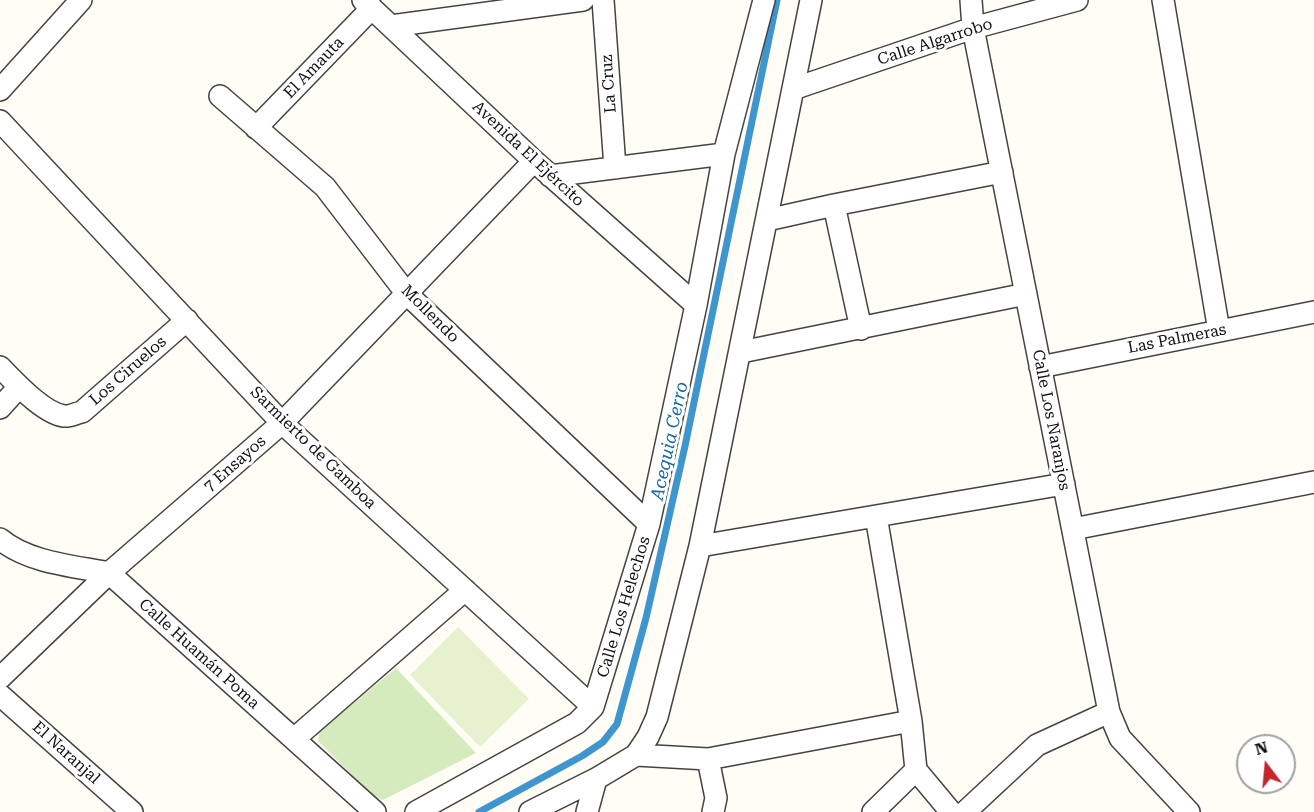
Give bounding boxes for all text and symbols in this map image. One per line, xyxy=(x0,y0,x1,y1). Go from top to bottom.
street label: Calle Algarrobo xyxy=(875,14,995,70)
street label: El Amauta xyxy=(280,33,348,103)
street label: La Cruz xyxy=(597,54,621,114)
street label: Avenida El Ejército xyxy=(468,97,588,211)
street label: Mollendo xyxy=(397,281,463,347)
street label: Las Palmeras xyxy=(1126,320,1228,358)
street label: Los Ciruelos xyxy=(86,332,170,410)
street label: Calle Los Naranjos xyxy=(1028,348,1074,492)
water label: Acequia Cerro xyxy=(647,380,693,502)
street label: Sarmierto de Gamboa xyxy=(246,383,380,513)
street label: 7 Ensayos xyxy=(200,432,270,496)
street label: Calle Los Helechos xyxy=(593,534,655,680)
street label: Calle Huamán Poma xyxy=(135,595,263,713)
street label: El Naranjal xyxy=(28,718,104,788)
north arrow xyxy=(1236,734,1296,794)
text: N xyxy=(1253,737,1270,759)

